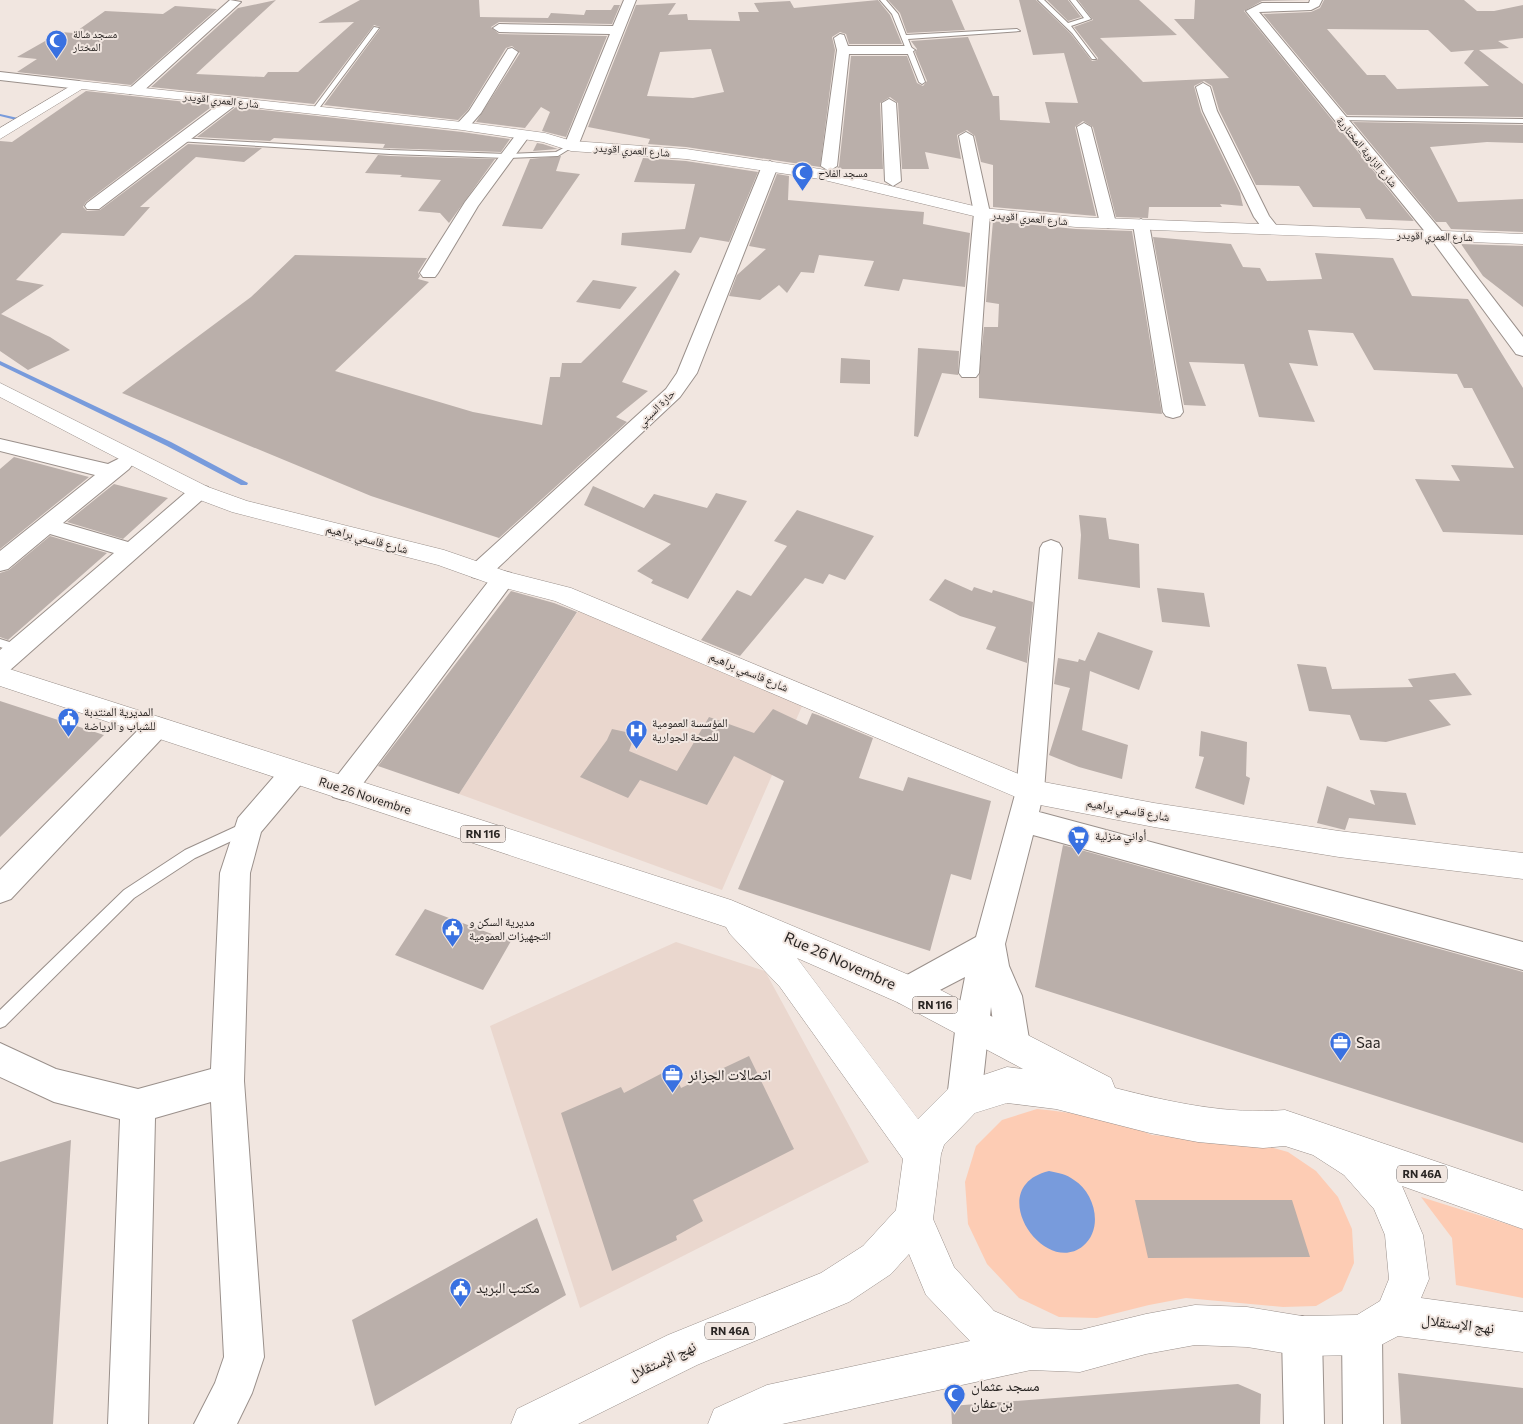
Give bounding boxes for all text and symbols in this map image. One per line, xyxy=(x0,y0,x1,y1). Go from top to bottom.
place label: مسجد شالة المختار xyxy=(72,27,117,53)
mosque icon: مسجد شالة المختار xyxy=(45,28,69,59)
street label: شارع العمري اقويدر xyxy=(181,89,260,113)
street label: شارع الزاوية المختارية xyxy=(1333,114,1401,190)
street label: شارع العمري اقويدر xyxy=(592,140,670,161)
mosque icon: مسجد الفلاح xyxy=(790,161,814,192)
place label: مسجد الفلاح xyxy=(818,166,868,180)
street label: شارع العمري اقويدر xyxy=(990,208,1068,230)
street label: شارع العمري اقويدر xyxy=(1396,228,1473,246)
street label: حارة السبتي xyxy=(634,386,679,431)
street label: شارع قاسمي براهيم xyxy=(324,520,410,560)
street label: شارع قاسمي براهيم xyxy=(706,648,791,698)
place label: المديرية المنتدبة للشباب و الرياضة xyxy=(84,704,156,733)
public building icon: المديرية المنتدبة للشباب و الرياضة xyxy=(56,707,80,738)
place label: المؤسسة العمومية للصحة الجوارية xyxy=(652,715,728,744)
hospital icon: المؤسسة العمومية للصحة الجوارية xyxy=(624,718,648,749)
street label: Rue 26 Novembre xyxy=(317,774,413,817)
street label: شارع قاسمي براهيم xyxy=(1085,795,1171,827)
supermarket icon: أواني منزلية xyxy=(1067,824,1091,855)
road number: RN 116 xyxy=(460,826,506,842)
place label: أواني منزلية xyxy=(1095,828,1146,846)
place label: مديرية السكن و التجهيزات العمومية xyxy=(469,914,551,943)
public building icon: مديرية السكن و التجهيزات العمومية xyxy=(441,917,465,948)
street label: Rue 26 Novembre xyxy=(782,927,899,993)
road number: RN 116 xyxy=(912,996,958,1014)
office icon: Saa xyxy=(1328,1031,1352,1062)
place label: Saa xyxy=(1356,1033,1381,1051)
office icon: اتصالات الجزائر xyxy=(660,1063,684,1094)
place label: اتصالات الجزائر xyxy=(687,1065,771,1084)
road number: RN 46A xyxy=(1397,1166,1447,1182)
public building icon: مكتب البريد xyxy=(448,1276,472,1307)
place label: مكتب البريد xyxy=(476,1278,540,1297)
street label: نهج الإستقلال xyxy=(1420,1310,1496,1338)
road number: RN 46A xyxy=(705,1322,755,1340)
street label: نهج الإستقلال xyxy=(625,1336,699,1386)
place label: مسجد عثمان بن عفان xyxy=(971,1376,1040,1413)
mosque icon: مسجد عثمان بن عفان xyxy=(943,1383,967,1414)

